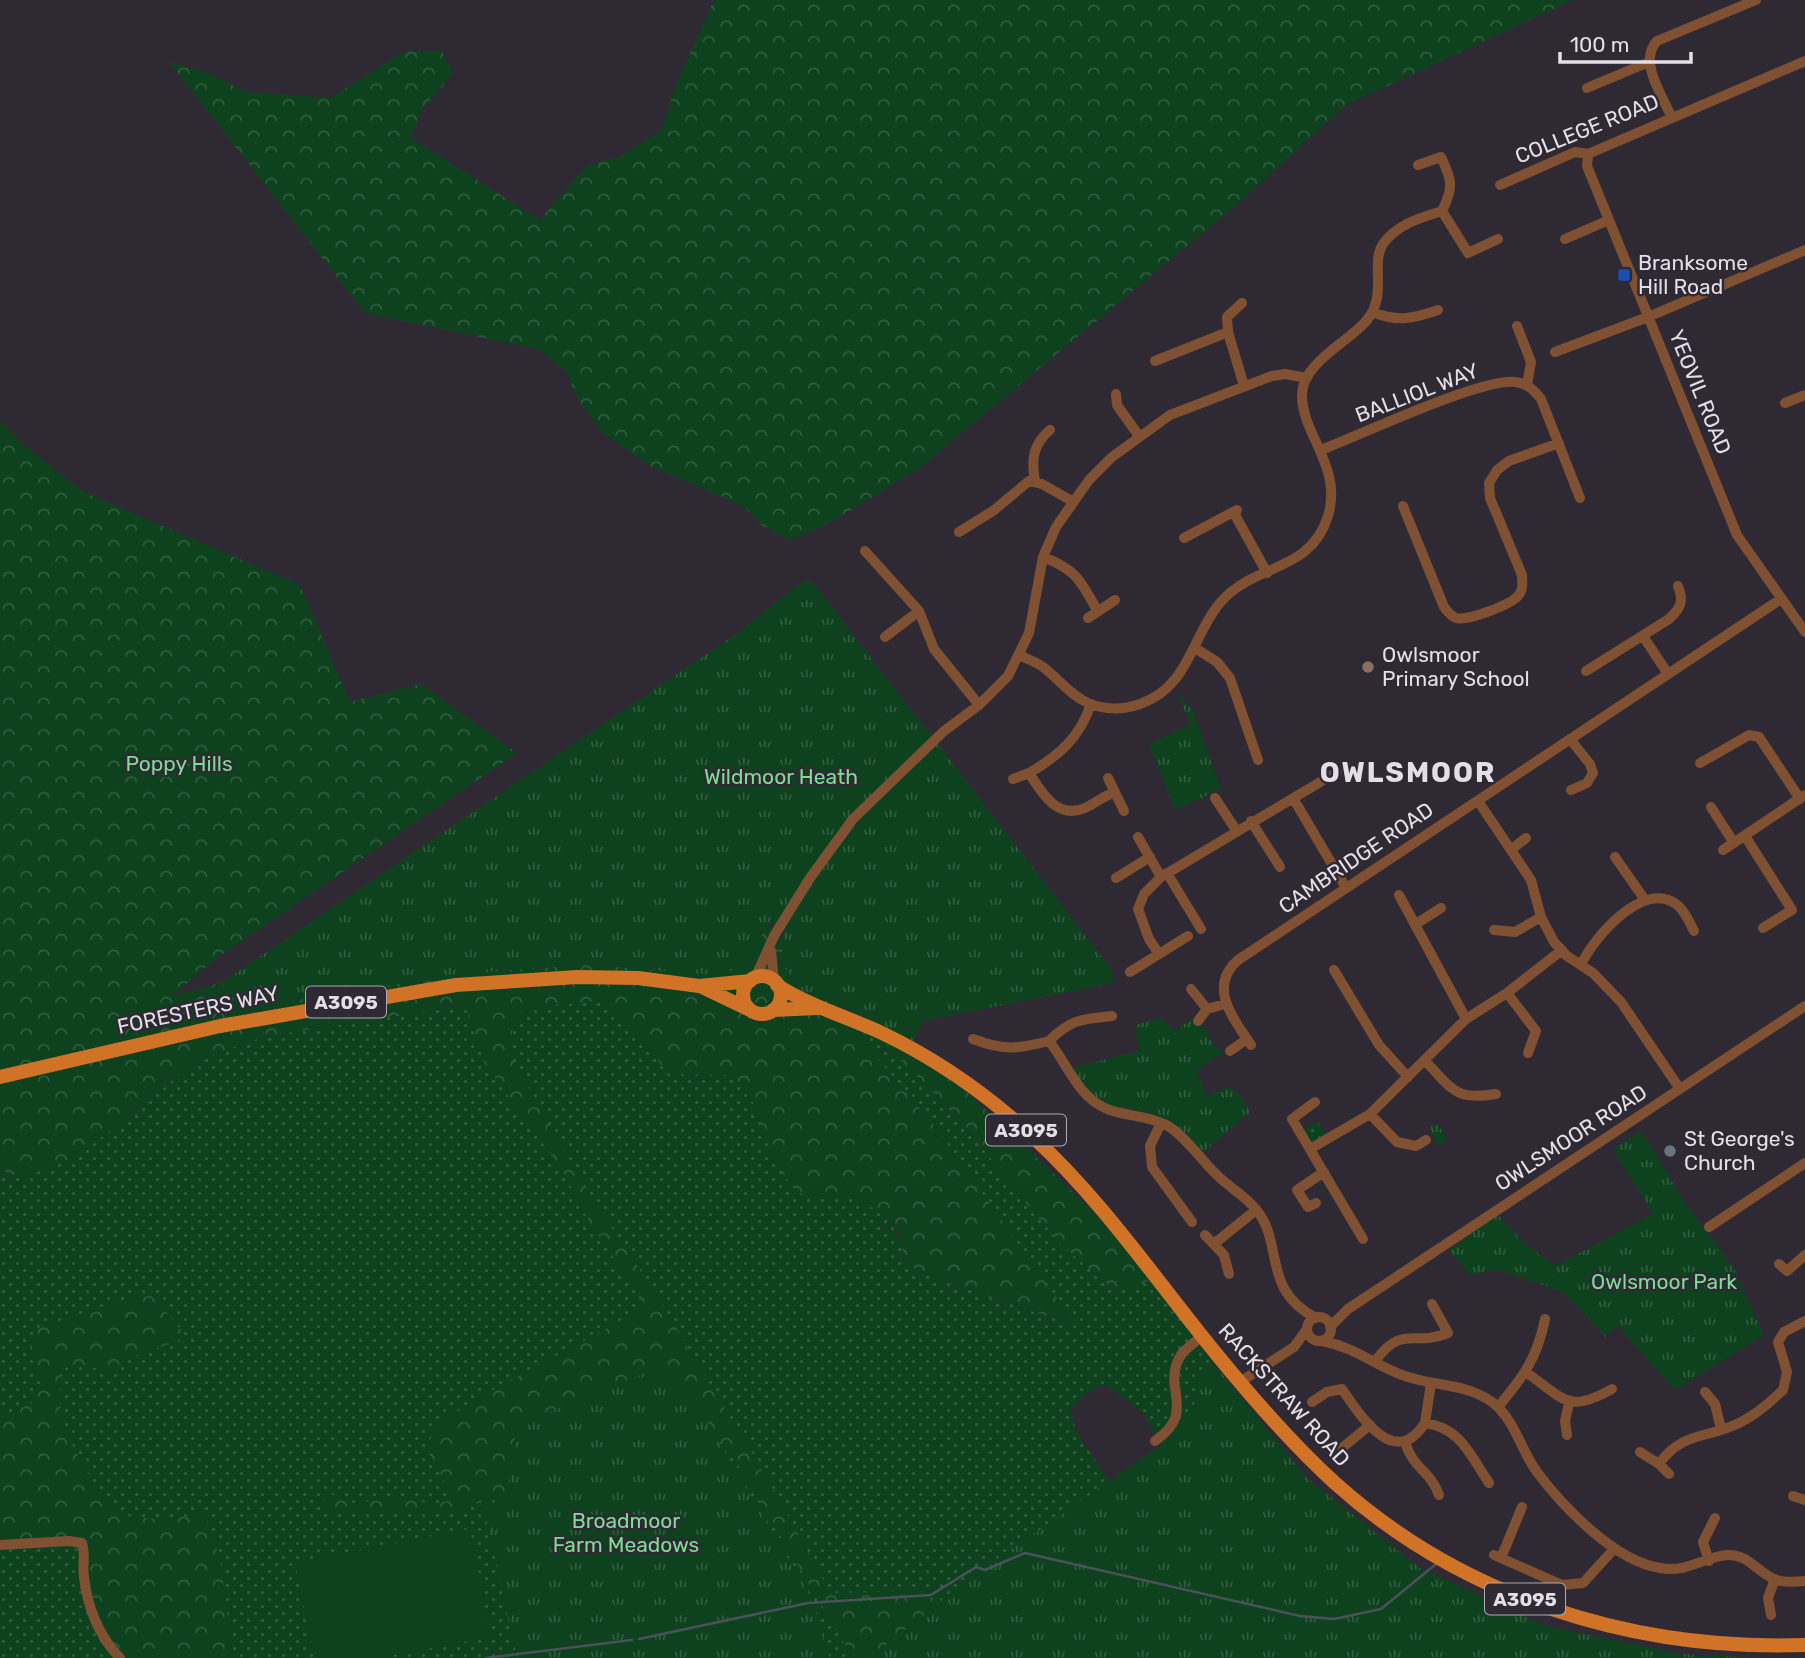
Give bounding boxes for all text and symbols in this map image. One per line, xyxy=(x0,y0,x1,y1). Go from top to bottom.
scale bar xyxy=(1560,21,1691,65)
text: 100 m xyxy=(1570,32,1629,57)
street label: COLLEGE ROAD xyxy=(1511,88,1662,169)
place label: Branksome Hill Road xyxy=(1638,250,1748,299)
marker: Branksome Hill Road xyxy=(1616,267,1632,283)
street label: YEOVIL ROAD xyxy=(1664,326,1737,458)
street label: BALLIOL WAY xyxy=(1352,358,1482,428)
place label: Owlsmoor Primary School xyxy=(1382,642,1530,691)
marker: Owlsmoor Primary School xyxy=(1360,659,1376,675)
park label: Poppy Hills xyxy=(125,751,233,776)
district label: OWLSMOOR xyxy=(1320,756,1496,789)
park label: Wildmoor Heath xyxy=(704,764,858,789)
street label: CAMBRIDGE ROAD xyxy=(1274,797,1438,919)
street label: FORESTERS WAY xyxy=(115,980,281,1039)
road number: A3095 xyxy=(306,986,386,1018)
street label: OWLSMOOR ROAD xyxy=(1490,1079,1651,1196)
road number: A3095 xyxy=(986,1114,1066,1146)
place label: St George's Church xyxy=(1684,1126,1795,1175)
marker: St George's Church xyxy=(1662,1143,1678,1159)
park label: Owlsmoor Park xyxy=(1591,1269,1737,1294)
street label: RACKSTRAW ROAD xyxy=(1214,1318,1355,1471)
park label: Broadmoor Farm Meadows xyxy=(553,1508,699,1557)
road number: A3095 xyxy=(1485,1583,1565,1614)

